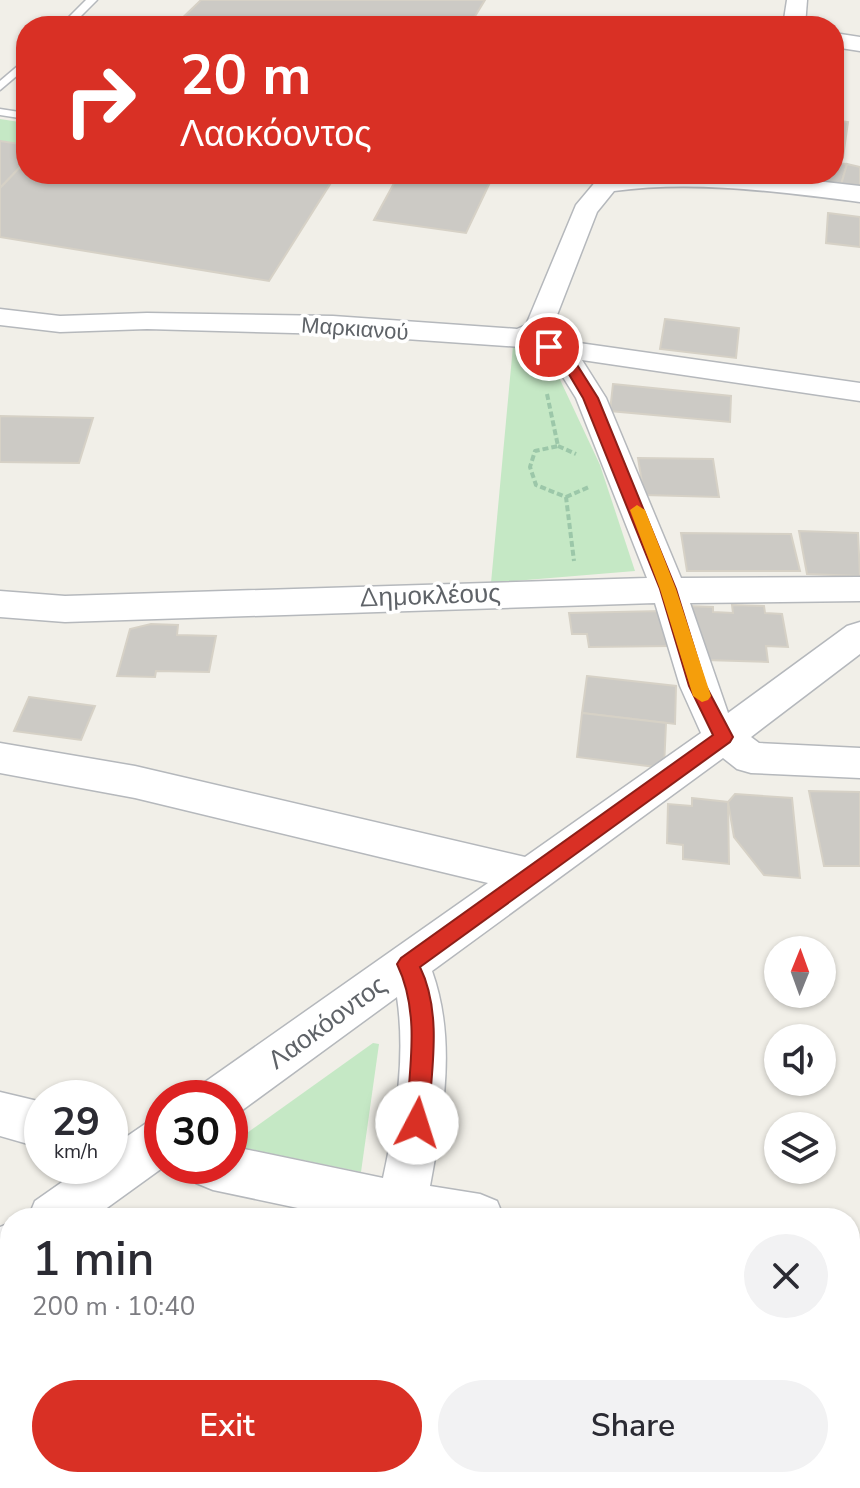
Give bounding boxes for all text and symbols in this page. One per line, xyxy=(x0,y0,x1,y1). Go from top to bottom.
text: 20 m xyxy=(180,37,311,114)
icon: right xyxy=(48,48,152,152)
text: Λαοκόοντος xyxy=(180,110,372,159)
street label: Μαρκιανού xyxy=(300,310,410,348)
pin xyxy=(515,313,583,381)
icon: arrive xyxy=(527,325,571,369)
street label: Δημοκλέους xyxy=(359,576,501,615)
north arrow xyxy=(764,936,836,1008)
map controls xyxy=(764,936,836,1184)
street label: Λαοκόοντος xyxy=(261,968,394,1077)
button: sound xyxy=(764,1024,836,1096)
speed limit sign: 30 xyxy=(144,1080,248,1184)
position arrow xyxy=(375,1081,459,1165)
text: 29 xyxy=(52,1095,100,1149)
button: layers xyxy=(764,1112,836,1184)
text: km/h xyxy=(54,1138,98,1165)
text: 1 min xyxy=(32,1226,154,1292)
button: close xyxy=(744,1234,828,1318)
text: 200 m · 10:40 xyxy=(32,1289,195,1324)
button: Exit xyxy=(32,1380,422,1472)
button: Share xyxy=(438,1380,828,1472)

